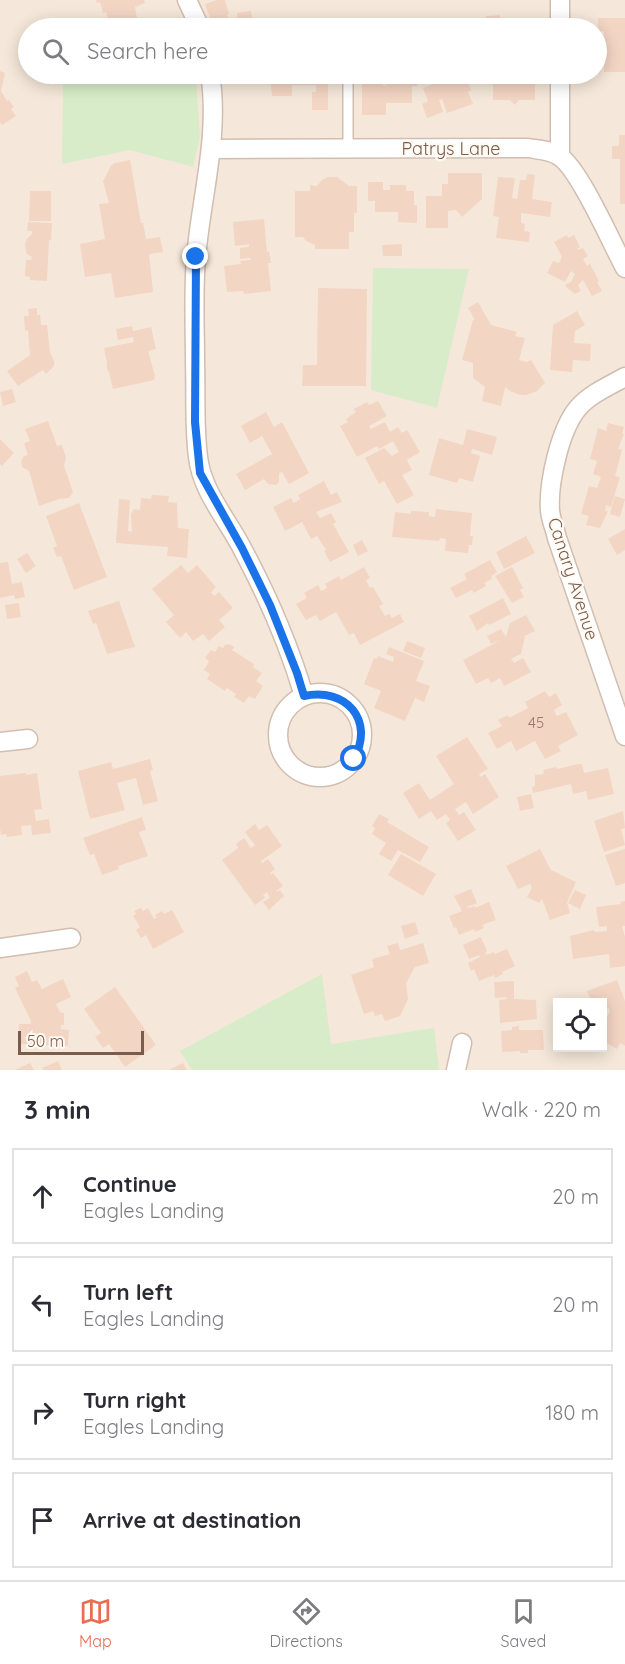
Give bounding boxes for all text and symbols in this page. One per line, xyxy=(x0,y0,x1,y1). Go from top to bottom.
search box xyxy=(18,18,607,84)
icon: search xyxy=(39,35,72,68)
text: Search here xyxy=(87,37,208,65)
street label: Patrys Lane xyxy=(401,137,501,160)
route end xyxy=(182,243,208,269)
street label: Canary Avenue xyxy=(543,515,604,643)
house number: 45 xyxy=(528,713,544,732)
route start xyxy=(340,745,366,771)
map controls xyxy=(553,998,607,1052)
button: locate xyxy=(553,998,607,1052)
scale bar xyxy=(18,1028,144,1056)
text: 50 m xyxy=(27,1031,64,1051)
text: 3 min xyxy=(24,1093,91,1126)
text: Walk · 220 m xyxy=(482,1097,601,1122)
text: Continue xyxy=(83,1170,177,1198)
icon: ahead xyxy=(26,1180,59,1213)
text: 20 m xyxy=(552,1184,599,1209)
text: Eagles Landing xyxy=(83,1198,224,1223)
text: Turn left xyxy=(83,1278,173,1306)
icon: left xyxy=(26,1288,59,1321)
text: 20 m xyxy=(552,1292,599,1317)
text: Eagles Landing xyxy=(83,1306,224,1331)
text: Turn right xyxy=(83,1386,187,1414)
icon: right xyxy=(26,1396,59,1429)
text: 180 m xyxy=(545,1400,599,1425)
text: Eagles Landing xyxy=(83,1414,224,1439)
icon: arrive xyxy=(26,1504,59,1537)
text: Arrive at destination xyxy=(83,1506,301,1534)
tab: Map xyxy=(79,1595,112,1651)
tab: Directions xyxy=(270,1595,343,1651)
tab: Saved xyxy=(501,1595,546,1651)

